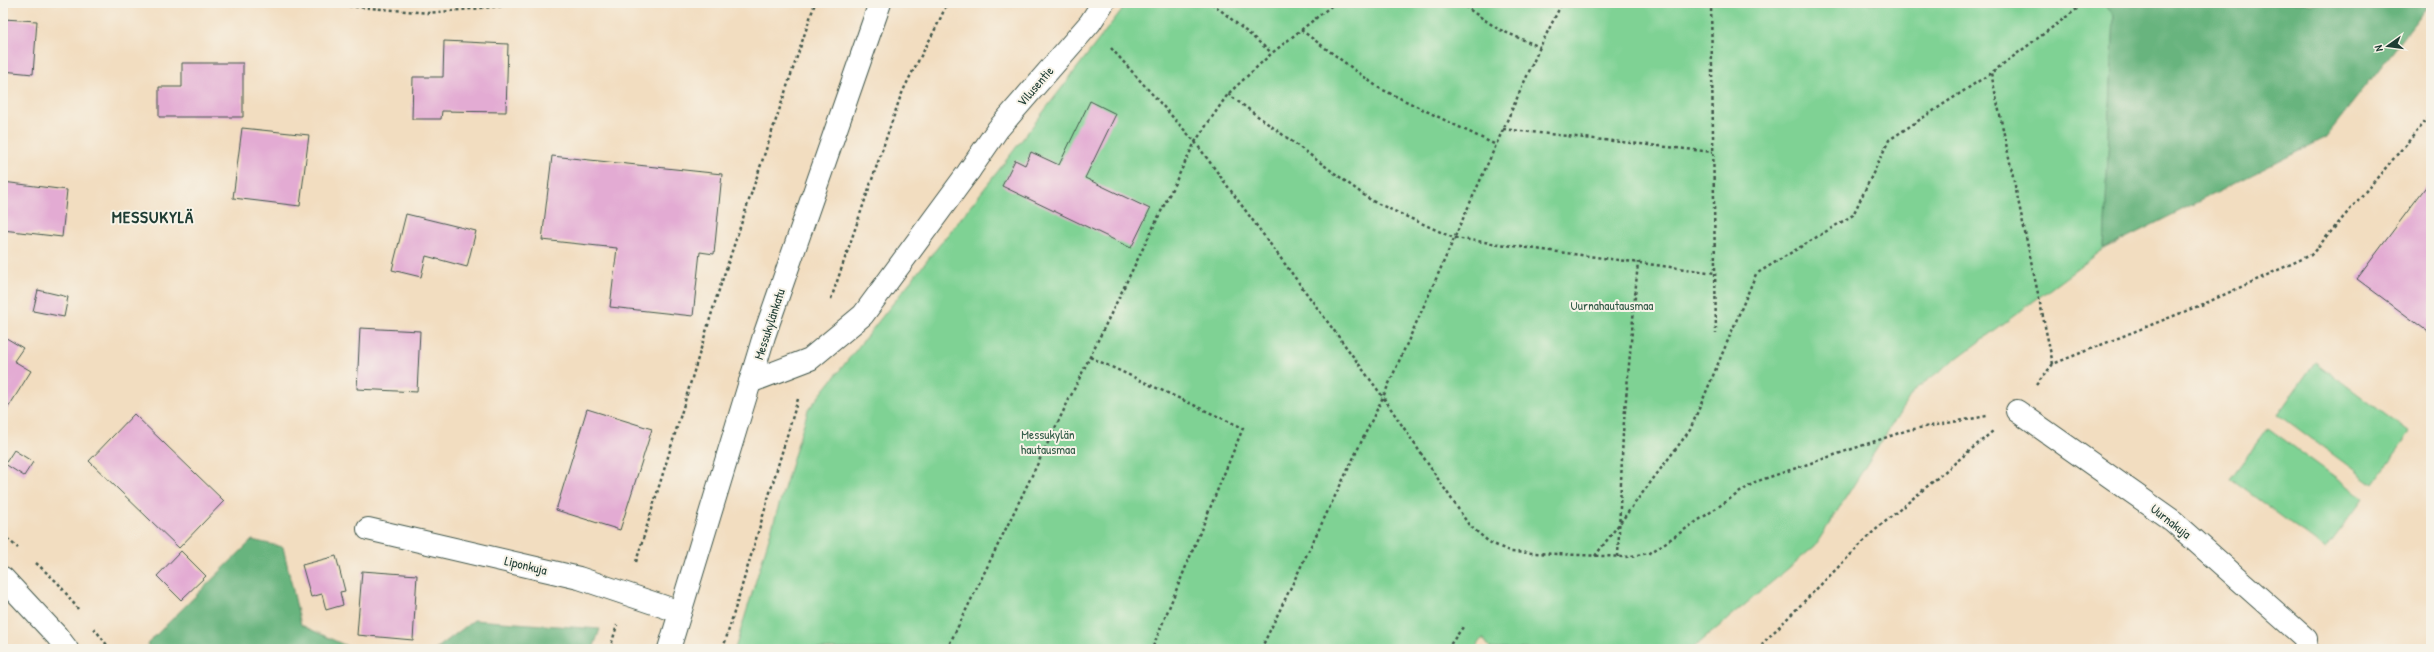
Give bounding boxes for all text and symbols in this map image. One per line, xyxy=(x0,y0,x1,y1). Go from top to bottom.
north arrow xyxy=(2368,26,2408,66)
text: N xyxy=(2371,44,2386,53)
street label: Vilusentie xyxy=(1013,62,1057,110)
district label: MESSUKYLÄ xyxy=(112,205,194,228)
street label: Messukylänkatu xyxy=(749,286,789,362)
park label: Uurnahautausmaa xyxy=(1571,296,1653,314)
park label: Messukylän hautausmaa xyxy=(1021,425,1075,458)
street label: Uurnakuja xyxy=(2147,499,2195,543)
street label: Liponkuja xyxy=(503,551,549,579)

